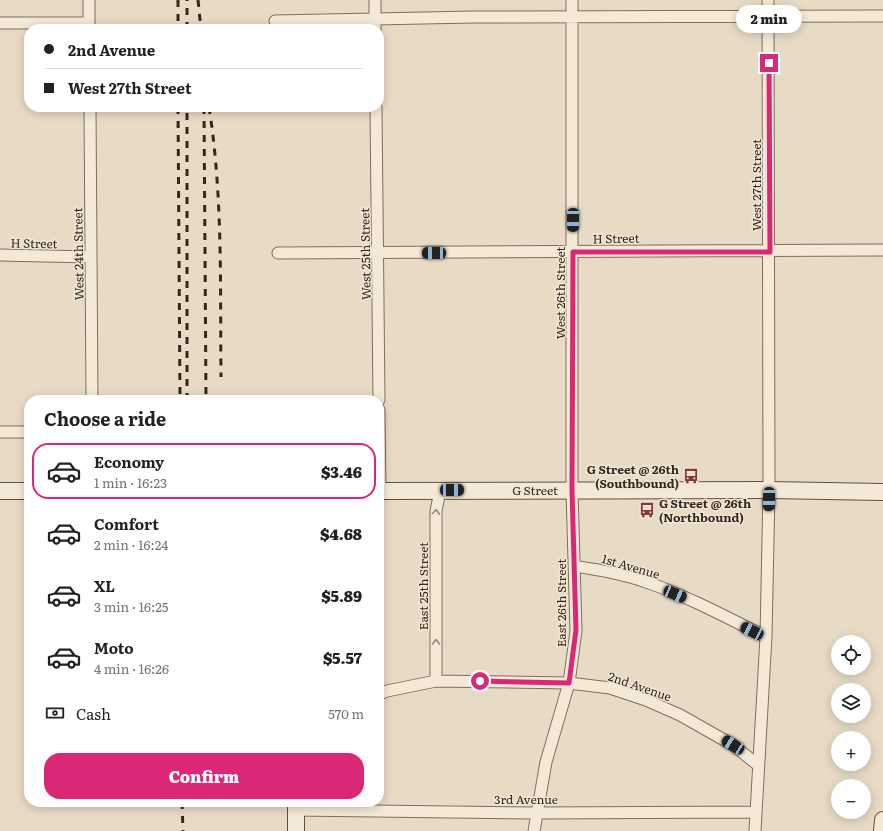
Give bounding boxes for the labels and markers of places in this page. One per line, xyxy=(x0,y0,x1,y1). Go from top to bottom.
place label: G Street @ 26th (Southbound) xyxy=(587,460,679,492)
bus stop icon: G Street @ 26th (Southbound) xyxy=(682,467,700,485)
place label: G Street @ 26th (Northbound) xyxy=(659,494,751,526)
bus stop icon: G Street @ 26th (Northbound) xyxy=(638,501,656,519)

